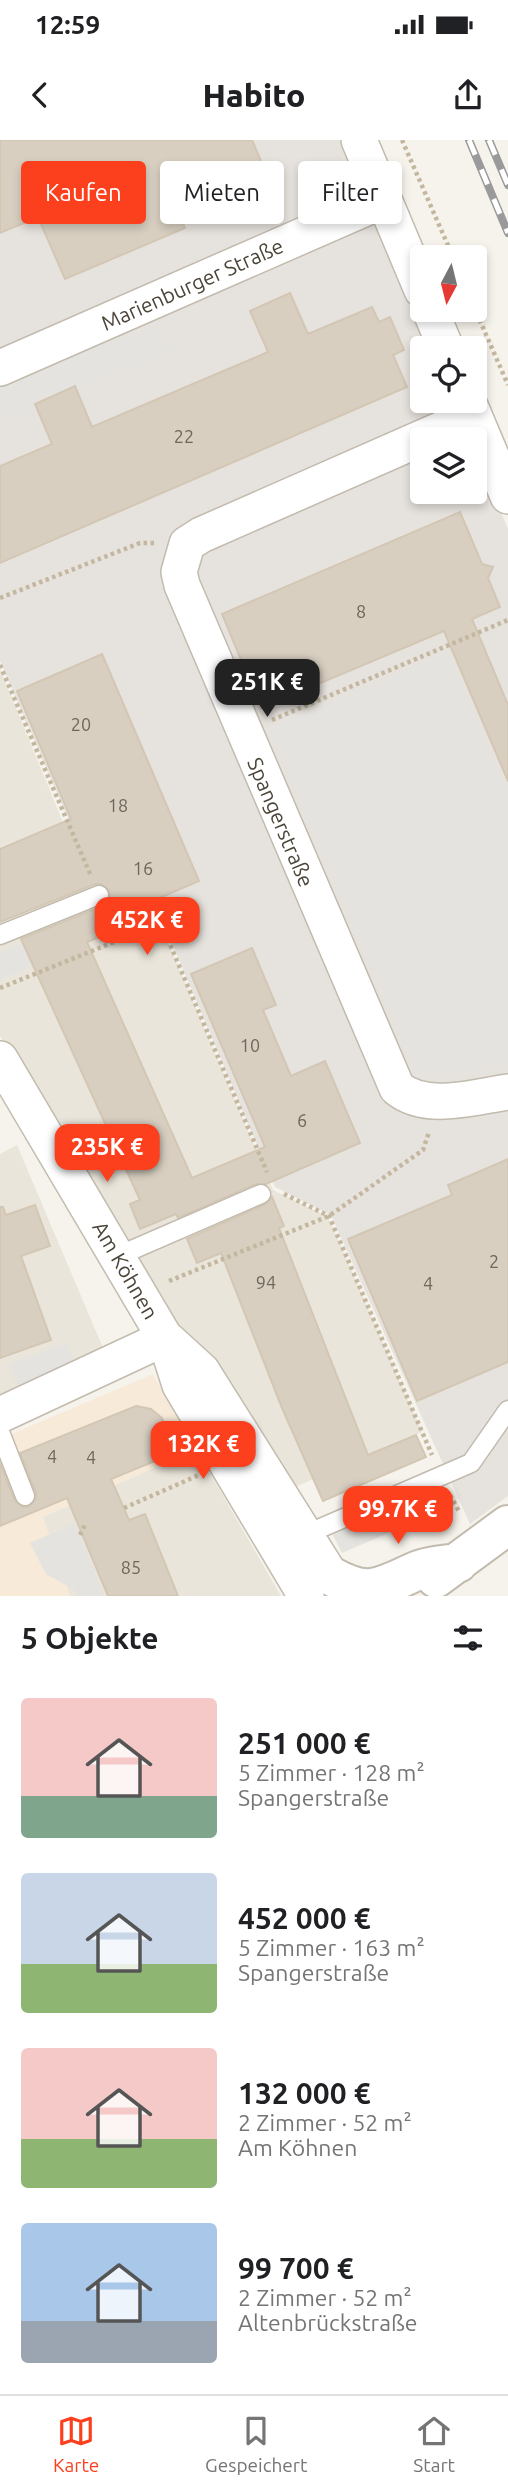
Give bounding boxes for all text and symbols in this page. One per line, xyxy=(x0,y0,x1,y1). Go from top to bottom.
text: 12:59 xyxy=(35,10,100,39)
icon: back xyxy=(21,76,59,114)
icon: share xyxy=(449,76,487,114)
text: Habito xyxy=(203,77,305,113)
chip: Kaufen xyxy=(21,161,146,224)
chip: Mieten xyxy=(160,161,284,224)
chip: Filter xyxy=(298,161,402,224)
street label: Marienburger Straße xyxy=(97,233,287,335)
north arrow xyxy=(410,245,486,322)
map controls xyxy=(410,245,487,504)
button: locate xyxy=(410,336,487,413)
house number: 22 xyxy=(174,426,194,446)
button: layers xyxy=(410,427,487,504)
house number: 8 xyxy=(356,601,366,621)
pin: 251K € xyxy=(210,660,324,719)
text: 251K € xyxy=(231,669,303,694)
house number: 20 xyxy=(71,714,91,734)
street label: Spangerstraße xyxy=(243,754,319,890)
house number: 18 xyxy=(108,795,128,815)
house number: 16 xyxy=(133,858,153,878)
pin: 452K € xyxy=(90,898,204,957)
text: 452K € xyxy=(111,907,183,932)
house number: 10 xyxy=(240,1035,260,1055)
house number: 6 xyxy=(297,1110,307,1130)
pin: 235K € xyxy=(50,1124,164,1184)
text: 235K € xyxy=(71,1134,143,1159)
street label: Am Köhnen xyxy=(88,1217,164,1323)
house number: 2 xyxy=(489,1251,499,1271)
house number: 94 xyxy=(256,1272,276,1292)
house number: 4 xyxy=(423,1273,433,1293)
pin: 132K € xyxy=(146,1422,260,1481)
text: 132K € xyxy=(167,1431,239,1456)
house number: 4 xyxy=(47,1446,57,1466)
house number: 4 xyxy=(86,1447,96,1467)
pin: 99.7K € xyxy=(333,1486,463,1546)
text: 99.7K € xyxy=(359,1496,437,1521)
house number: 85 xyxy=(121,1557,141,1577)
icon: filters xyxy=(449,1619,487,1657)
text: 5 Objekte xyxy=(21,1621,159,1655)
icon: home xyxy=(77,1726,161,1810)
text: 251 000 € xyxy=(238,1726,371,1760)
text: 5 Zimmer · 128 m² xyxy=(238,1760,425,1785)
text: Spangerstraße xyxy=(238,1785,389,1810)
icon: home xyxy=(77,1901,161,1985)
text: 452 000 € xyxy=(238,1901,371,1935)
text: 5 Zimmer · 163 m² xyxy=(238,1935,425,1960)
text: Spangerstraße xyxy=(238,1960,389,1985)
icon: home xyxy=(77,2076,161,2160)
text: 132 000 € xyxy=(238,2076,371,2110)
text: 2 Zimmer · 52 m² xyxy=(238,2110,412,2135)
text: Am Köhnen xyxy=(238,2135,357,2160)
icon: home xyxy=(77,2251,161,2335)
text: 99 700 € xyxy=(238,2251,354,2285)
text: 2 Zimmer · 52 m² xyxy=(238,2285,412,2310)
text: Altenbrückstraße xyxy=(238,2310,418,2335)
tab: Karte xyxy=(53,2412,99,2476)
tab: Gespeichert xyxy=(205,2412,307,2476)
tab: Start xyxy=(413,2412,455,2476)

